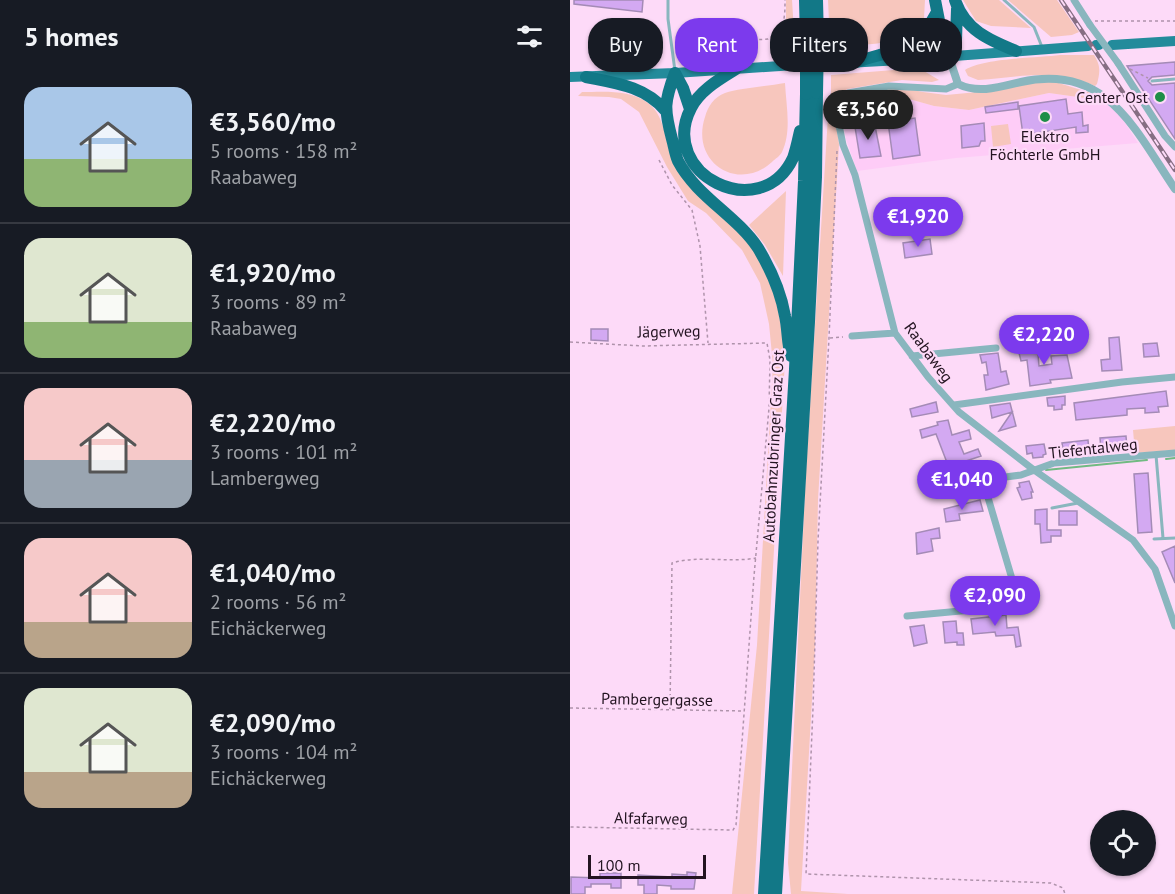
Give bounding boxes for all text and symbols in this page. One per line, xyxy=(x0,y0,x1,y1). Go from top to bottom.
chip: Buy xyxy=(588,18,663,72)
chip: Rent xyxy=(675,18,758,72)
chip: Filters xyxy=(770,18,868,72)
chip: New xyxy=(880,18,962,72)
text: 5 homes xyxy=(24,20,119,53)
icon: filters xyxy=(513,20,546,53)
place label: Center Ost xyxy=(1076,87,1149,107)
pin: €3,560 xyxy=(819,90,917,141)
marker: Center Ost xyxy=(1153,90,1167,104)
text: €3,560 xyxy=(837,96,899,122)
text: €3,560/mo xyxy=(210,105,336,138)
marker: Elektro Föchterle GmbH xyxy=(1038,110,1052,124)
icon: home xyxy=(72,111,144,183)
place label: Elektro Föchterle GmbH xyxy=(990,126,1100,164)
text: 5 rooms · 158 m² xyxy=(210,138,357,164)
text: Raabaweg xyxy=(210,164,297,190)
pin: €1,920 xyxy=(869,197,967,248)
text: €1,920 xyxy=(887,203,949,229)
text: €1,920/mo xyxy=(210,256,336,289)
icon: home xyxy=(72,262,144,334)
text: 3 rooms · 89 m² xyxy=(210,289,346,315)
text: Raabaweg xyxy=(210,315,297,341)
pin: €2,220 xyxy=(995,315,1093,366)
street label: Raabaweg xyxy=(900,318,958,386)
street label: Jägerweg xyxy=(636,320,701,342)
text: €2,220 xyxy=(1013,321,1075,347)
street label: Autobahnzubringer Graz Ost xyxy=(758,349,788,543)
text: €2,220/mo xyxy=(210,406,336,439)
icon: home xyxy=(72,412,144,484)
street label: Tiefentalweg xyxy=(1048,433,1138,463)
text: 3 rooms · 101 m² xyxy=(210,439,357,465)
pin: €1,040 xyxy=(913,460,1011,511)
text: Lambergweg xyxy=(210,465,320,491)
text: €1,040 xyxy=(931,466,993,492)
text: €1,040/mo xyxy=(210,556,336,589)
icon: home xyxy=(72,562,144,634)
pin: €2,090 xyxy=(946,576,1044,627)
text: €2,090 xyxy=(964,582,1026,608)
text: 2 rooms · 56 m² xyxy=(210,589,346,615)
text: Eichäckerweg xyxy=(210,615,326,641)
street label: Pambergergasse xyxy=(601,688,713,710)
text: €2,090/mo xyxy=(210,706,336,739)
icon: home xyxy=(72,712,144,784)
text: 3 rooms · 104 m² xyxy=(210,739,357,765)
text: Eichäckerweg xyxy=(210,765,326,791)
street label: Alfafarweg xyxy=(614,807,688,829)
map controls xyxy=(1090,810,1156,876)
button: locate xyxy=(1090,810,1156,876)
scale bar xyxy=(588,852,706,880)
text: 100 m xyxy=(597,855,640,875)

